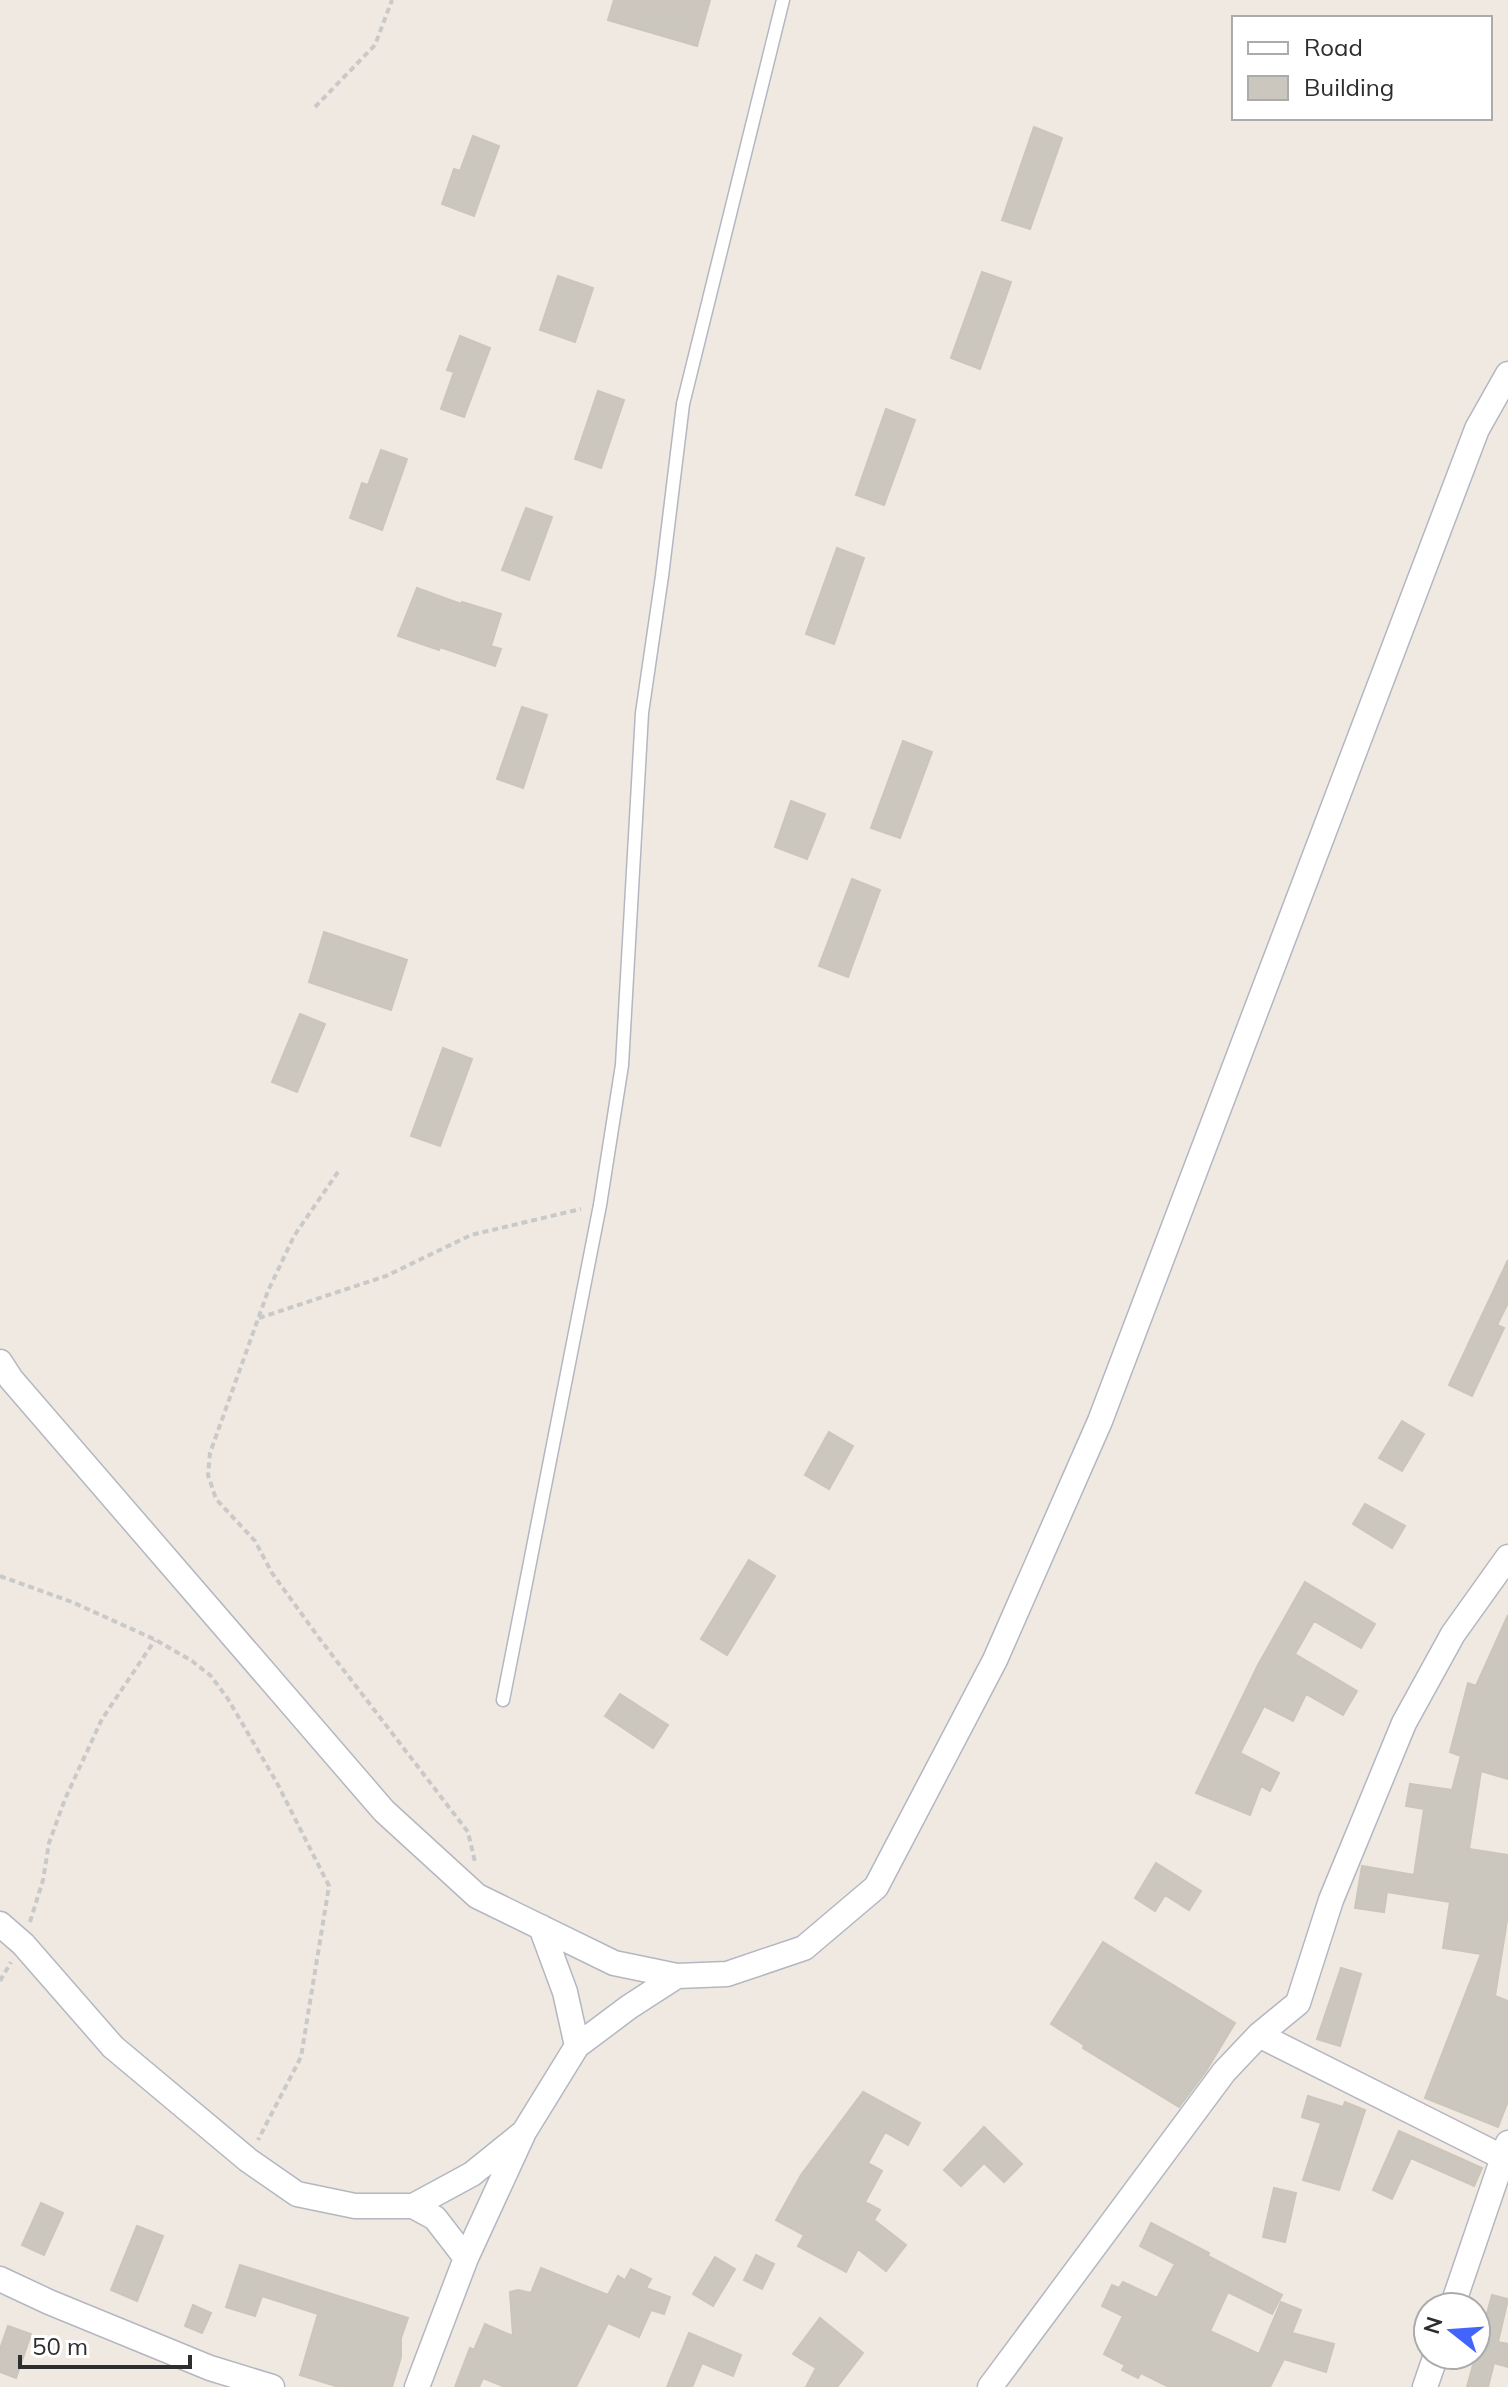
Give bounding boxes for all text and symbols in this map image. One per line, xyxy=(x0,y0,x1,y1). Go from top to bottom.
legend xyxy=(1232,16,1492,120)
text: Road xyxy=(1304,32,1363,62)
text: Building xyxy=(1304,72,1394,102)
north arrow xyxy=(1412,2291,1492,2371)
text: N xyxy=(1417,2313,1449,2337)
scale bar xyxy=(20,2319,190,2369)
text: 50 m xyxy=(32,2331,88,2361)

